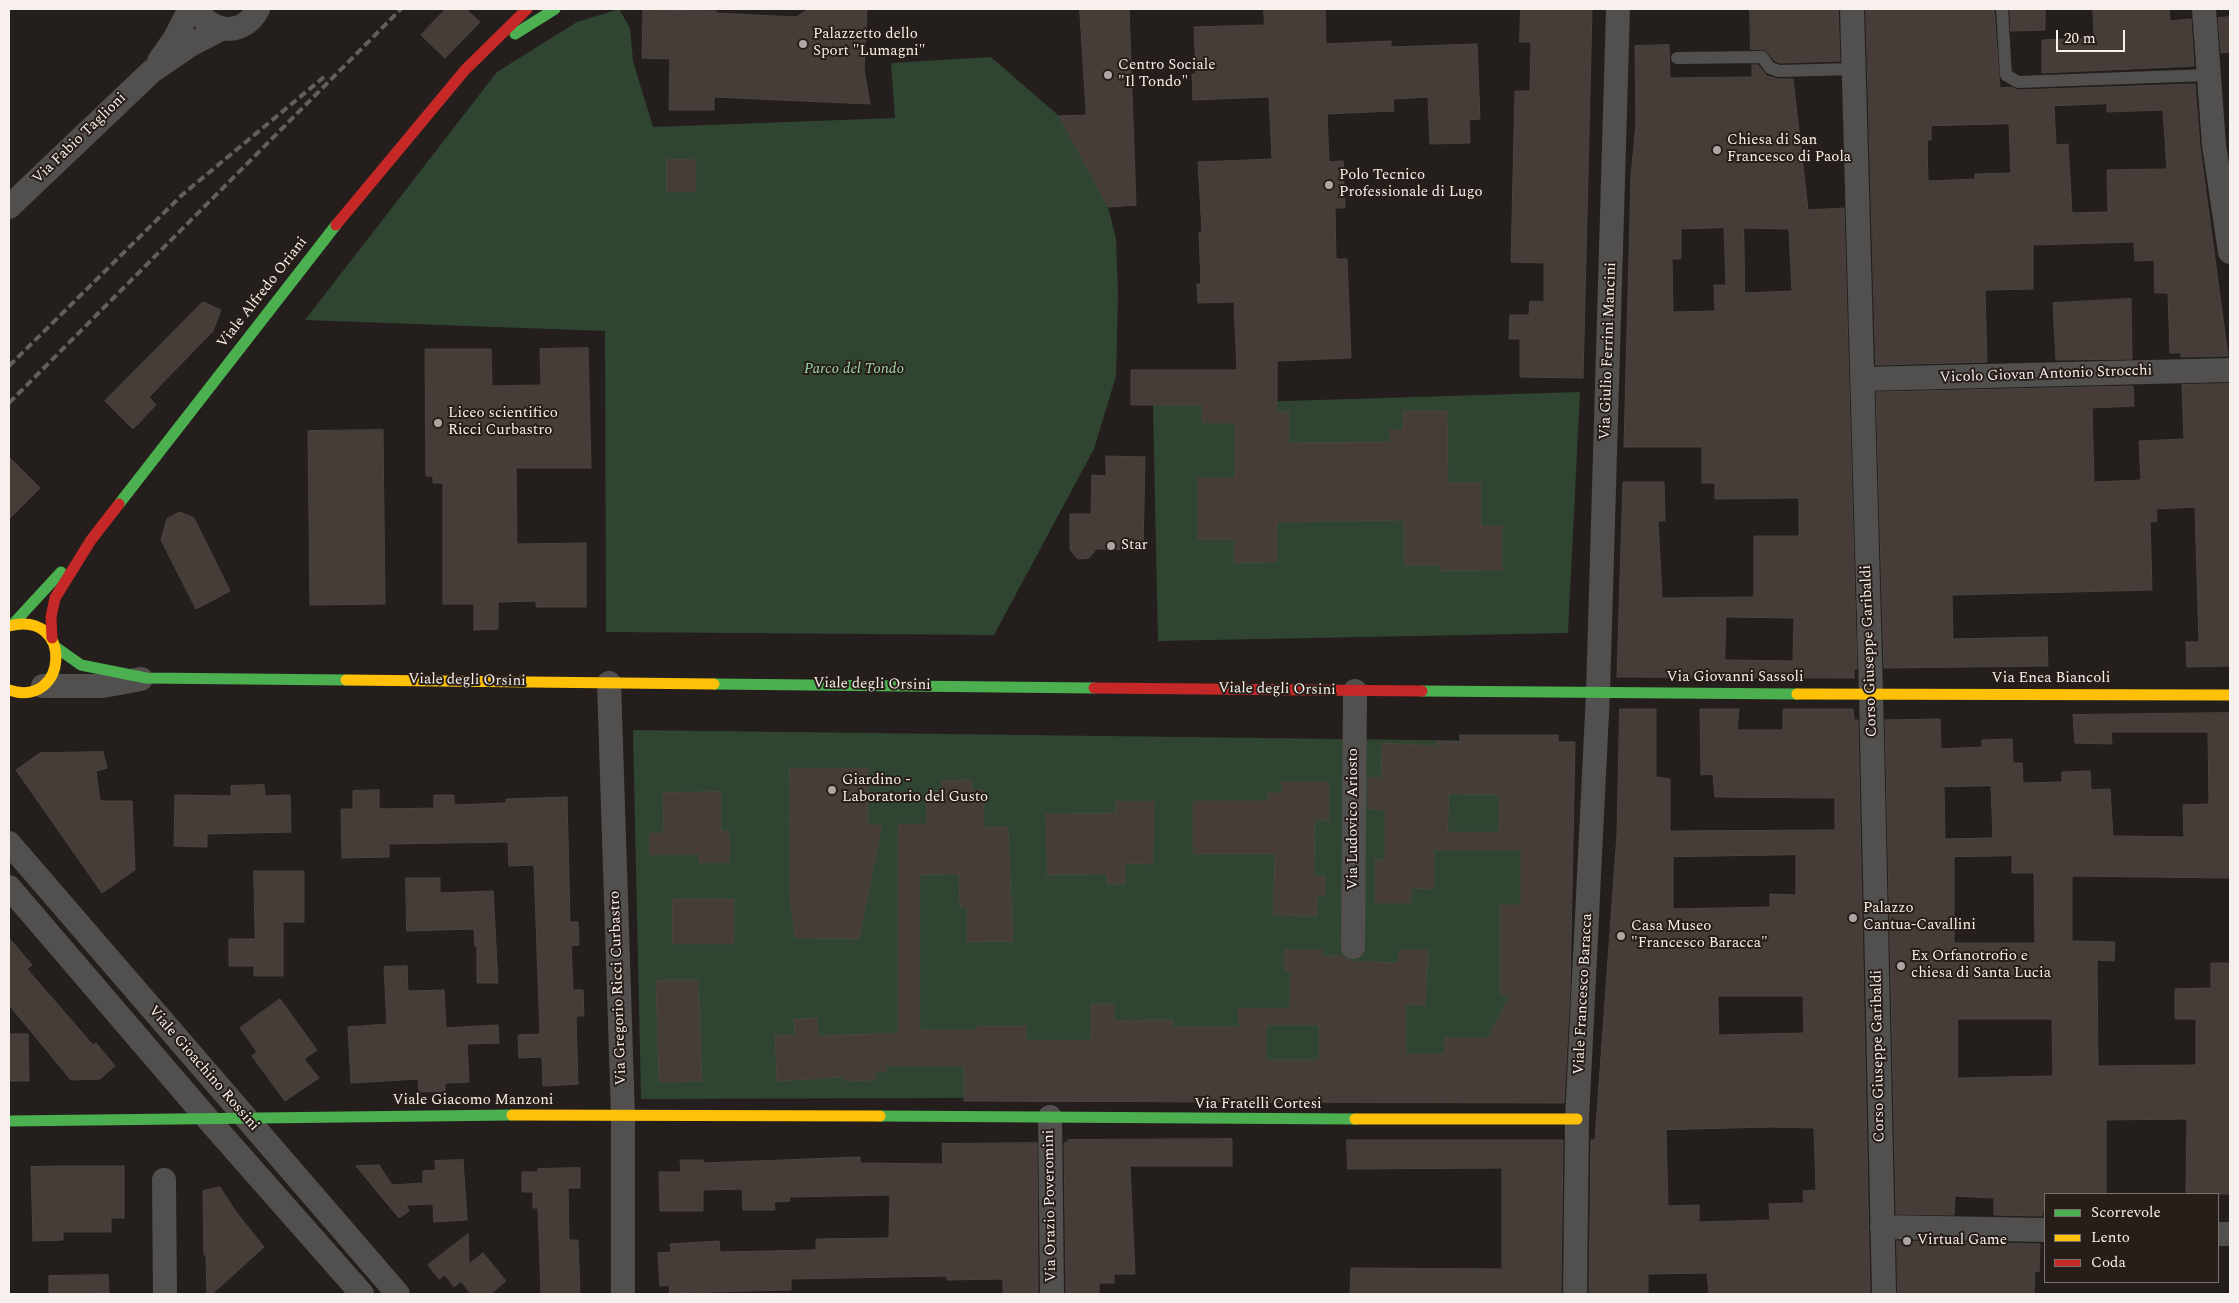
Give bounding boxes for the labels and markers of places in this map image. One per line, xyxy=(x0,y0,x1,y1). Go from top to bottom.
place label: Palazzetto dello Sport "Lumagni" xyxy=(813,26,926,61)
marker: Palazzetto dello Sport "Lumagni" xyxy=(797,38,809,50)
place label: Centro Sociale "Il Tondo" xyxy=(1118,57,1215,92)
marker: Centro Sociale "Il Tondo" xyxy=(1102,69,1114,81)
place label: Chiesa di San Francesco di Paola xyxy=(1727,132,1851,167)
marker: Chiesa di San Francesco di Paola xyxy=(1711,144,1723,156)
place label: Polo Tecnico Professionale di Lugo xyxy=(1339,167,1483,202)
marker: Polo Tecnico Professionale di Lugo xyxy=(1323,179,1335,191)
place label: Liceo scientifico Ricci Curbastro xyxy=(448,405,558,440)
marker: Liceo scientifico Ricci Curbastro xyxy=(432,417,444,429)
place label: Star xyxy=(1121,537,1148,555)
marker: Star xyxy=(1105,540,1117,552)
place label: Giardino - Laboratorio del Gusto xyxy=(842,772,988,807)
marker: Giardino - Laboratorio del Gusto xyxy=(826,784,838,796)
place label: Palazzo Cantua-Cavallini xyxy=(1863,900,1976,935)
marker: Palazzo Cantua-Cavallini xyxy=(1847,912,1859,924)
place label: Casa Museo "Francesco Baracca" xyxy=(1631,918,1768,953)
marker: Casa Museo "Francesco Baracca" xyxy=(1615,930,1627,942)
place label: Ex Orfanotrofio e chiesa di Santa Lucia xyxy=(1911,948,2051,983)
marker: Ex Orfanotrofio e chiesa di Santa Lucia xyxy=(1895,960,1907,972)
place label: Virtual Game xyxy=(1917,1232,2007,1250)
marker: Virtual Game xyxy=(1901,1235,1913,1247)

